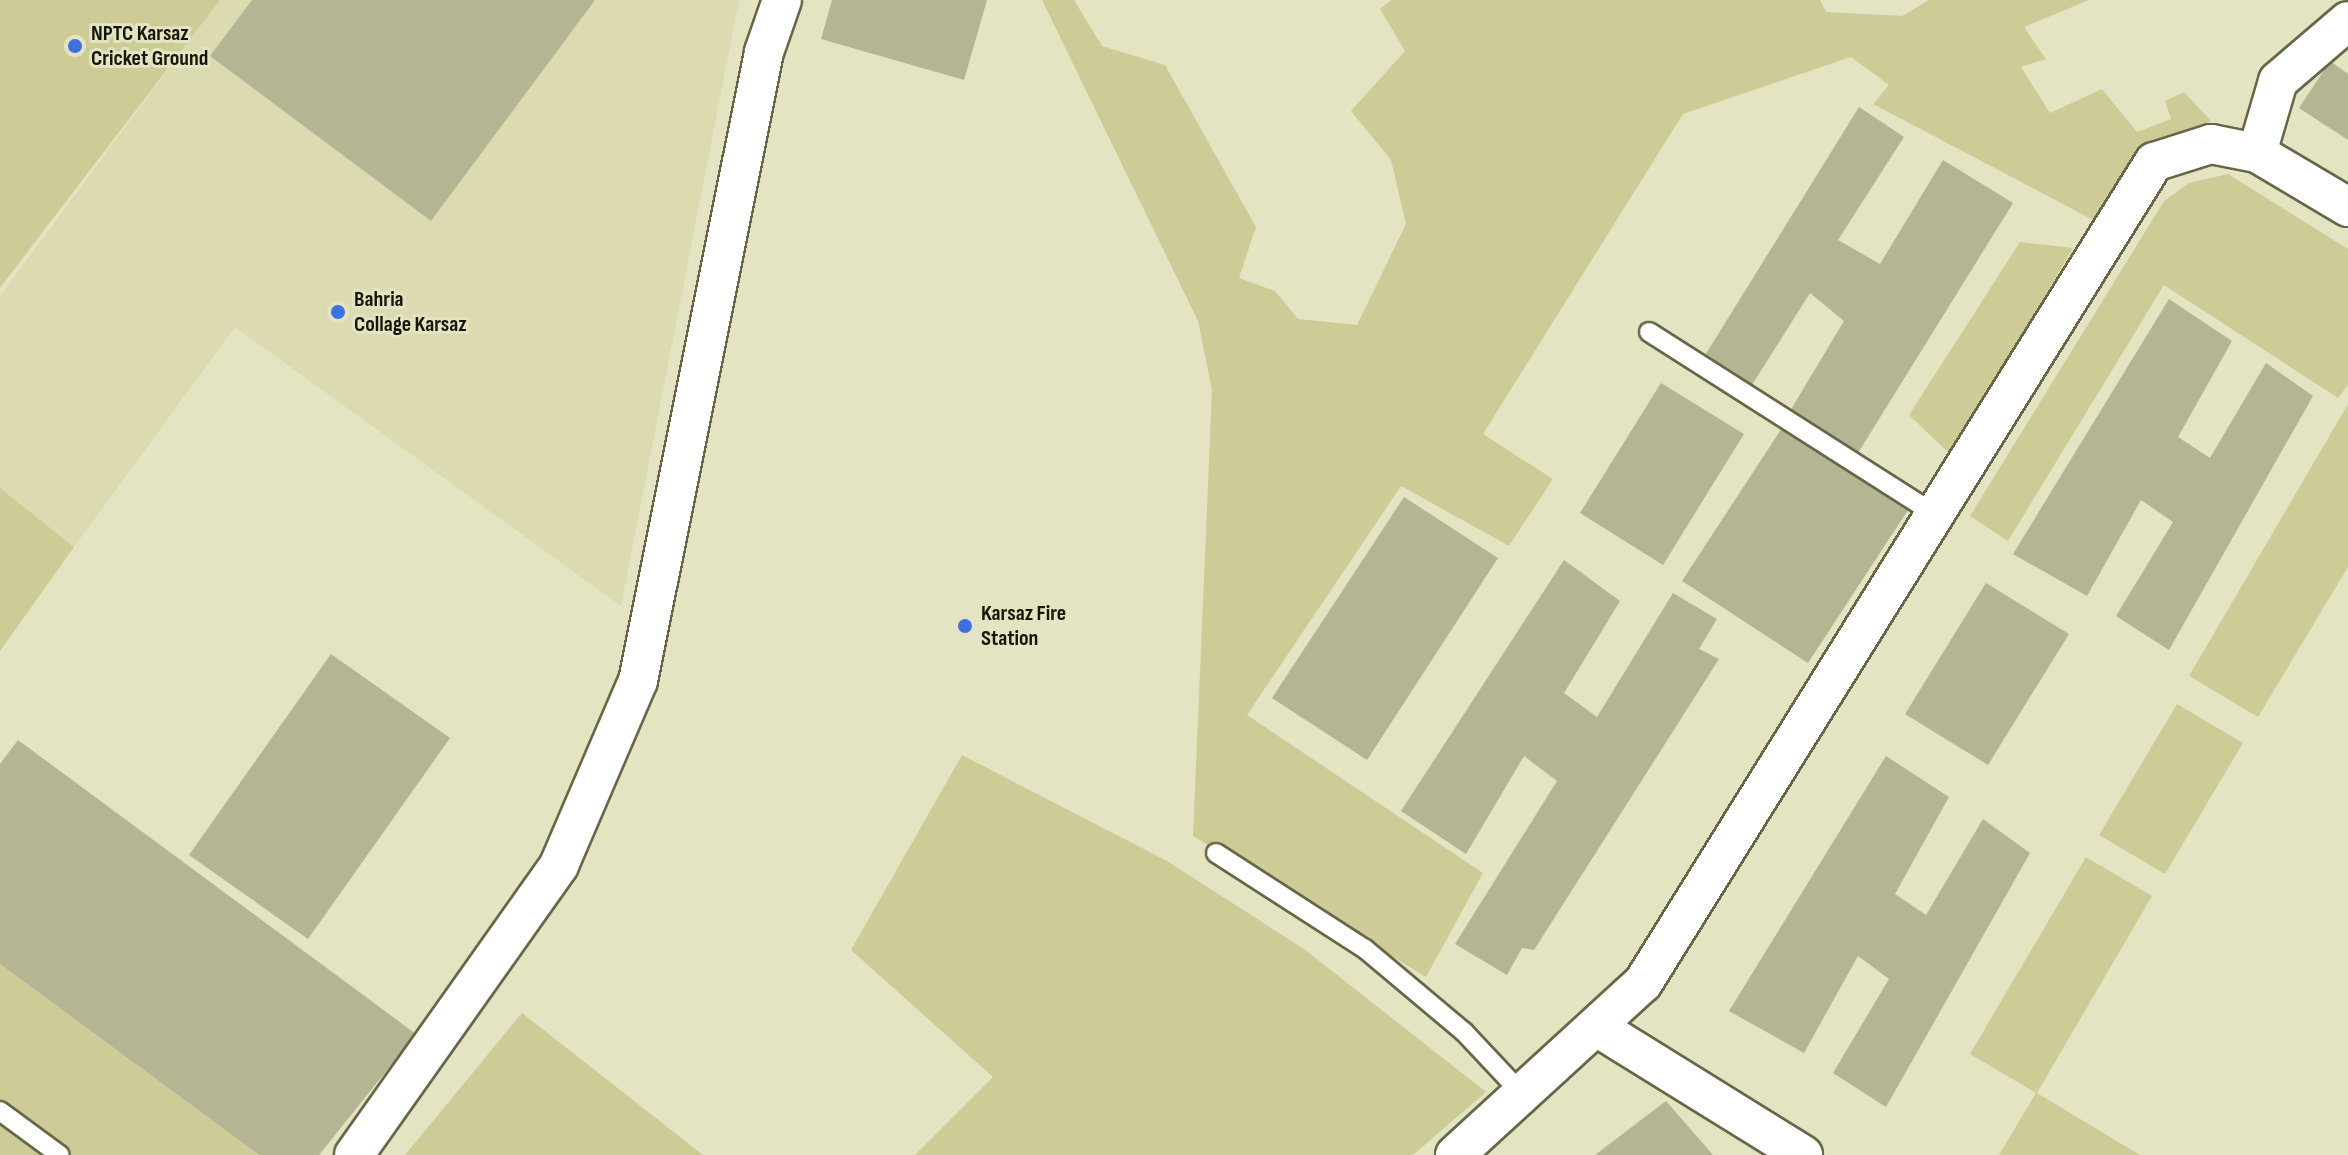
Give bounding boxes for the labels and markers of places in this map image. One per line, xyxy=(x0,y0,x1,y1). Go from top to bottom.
place label: NPTC Karsaz Cricket Ground xyxy=(91,20,208,72)
marker: NPTC Karsaz Cricket Ground xyxy=(66,37,84,55)
place label: Bahria Collage Karsaz xyxy=(354,286,467,338)
marker: Bahria Collage Karsaz xyxy=(329,303,347,321)
place label: Karsaz Fire Station xyxy=(981,600,1066,652)
marker: Karsaz Fire Station xyxy=(956,617,974,635)

